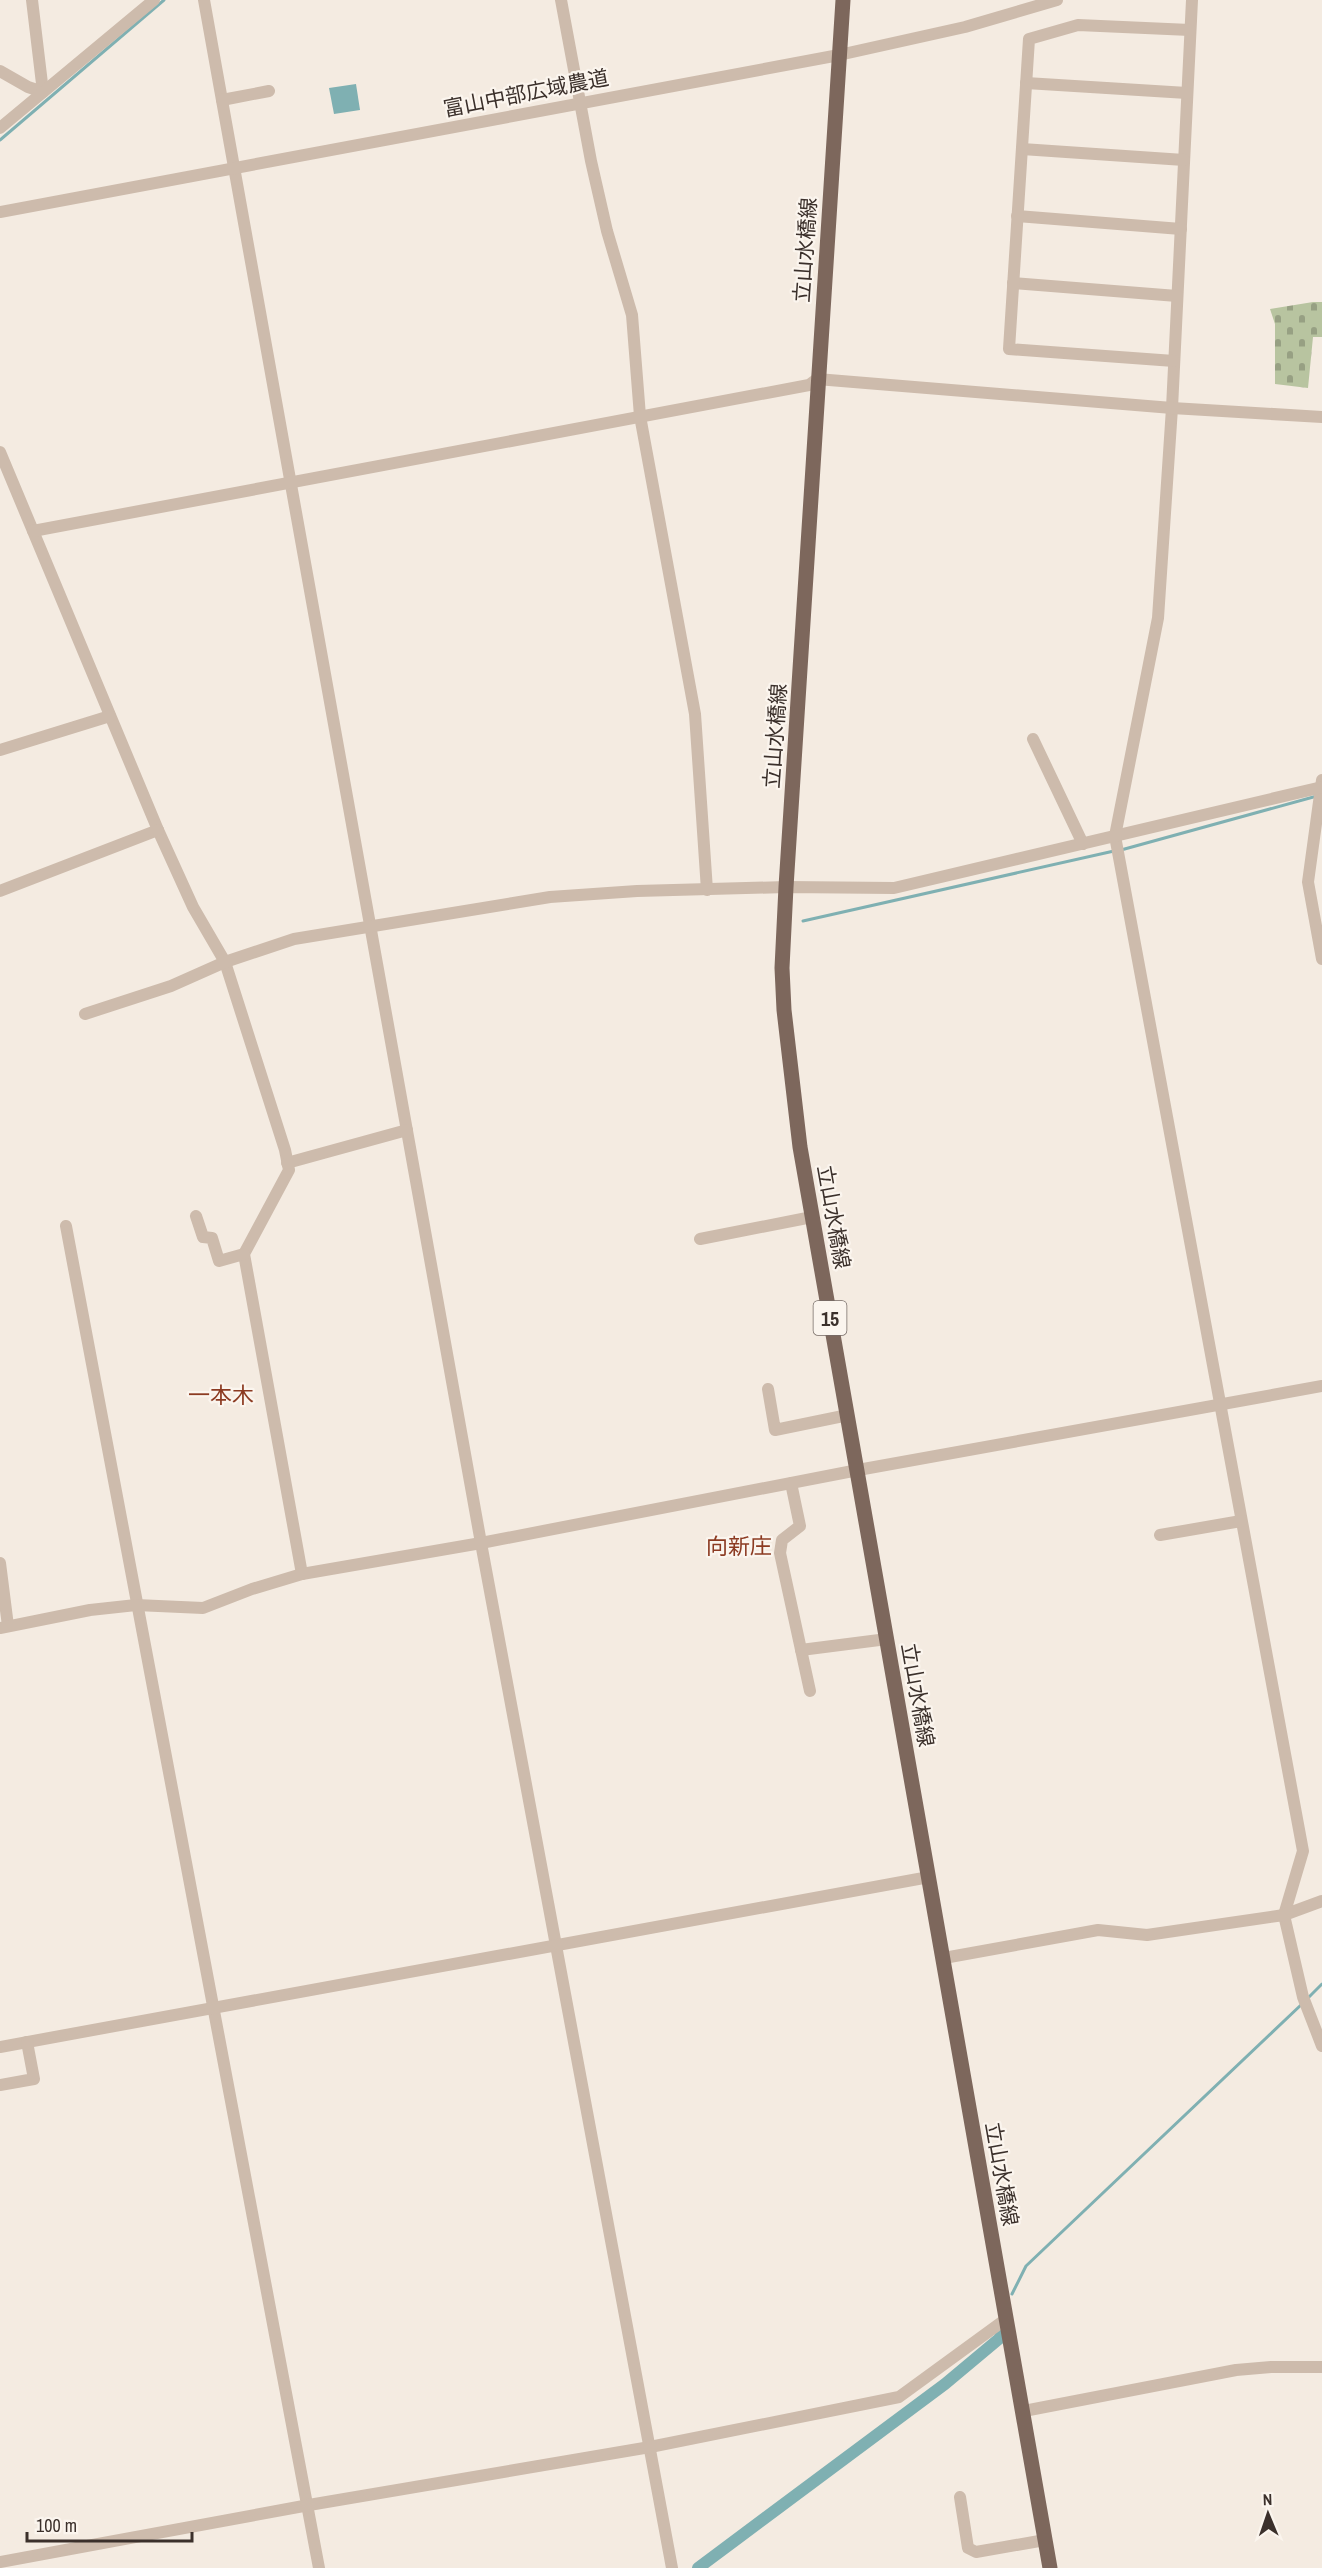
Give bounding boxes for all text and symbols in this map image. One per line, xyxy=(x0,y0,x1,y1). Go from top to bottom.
street label: 富山中部広域農道 xyxy=(441,63,611,123)
street label: 立山水橋線 xyxy=(787,197,823,303)
street label: 立山水橋線 xyxy=(757,683,793,789)
street label: 立山水橋線 xyxy=(811,1163,857,1271)
road number: 15 xyxy=(814,1301,846,1335)
district label: 一本木 xyxy=(188,1380,254,1410)
district label: 向新庄 xyxy=(706,1531,772,1561)
street label: 立山水橋線 xyxy=(895,1641,941,1749)
street label: 立山水橋線 xyxy=(979,2120,1025,2228)
north arrow xyxy=(1238,2484,1298,2544)
text: N xyxy=(1262,2488,1273,2510)
scale bar xyxy=(27,2505,192,2543)
text: 100 m xyxy=(36,2513,77,2538)

